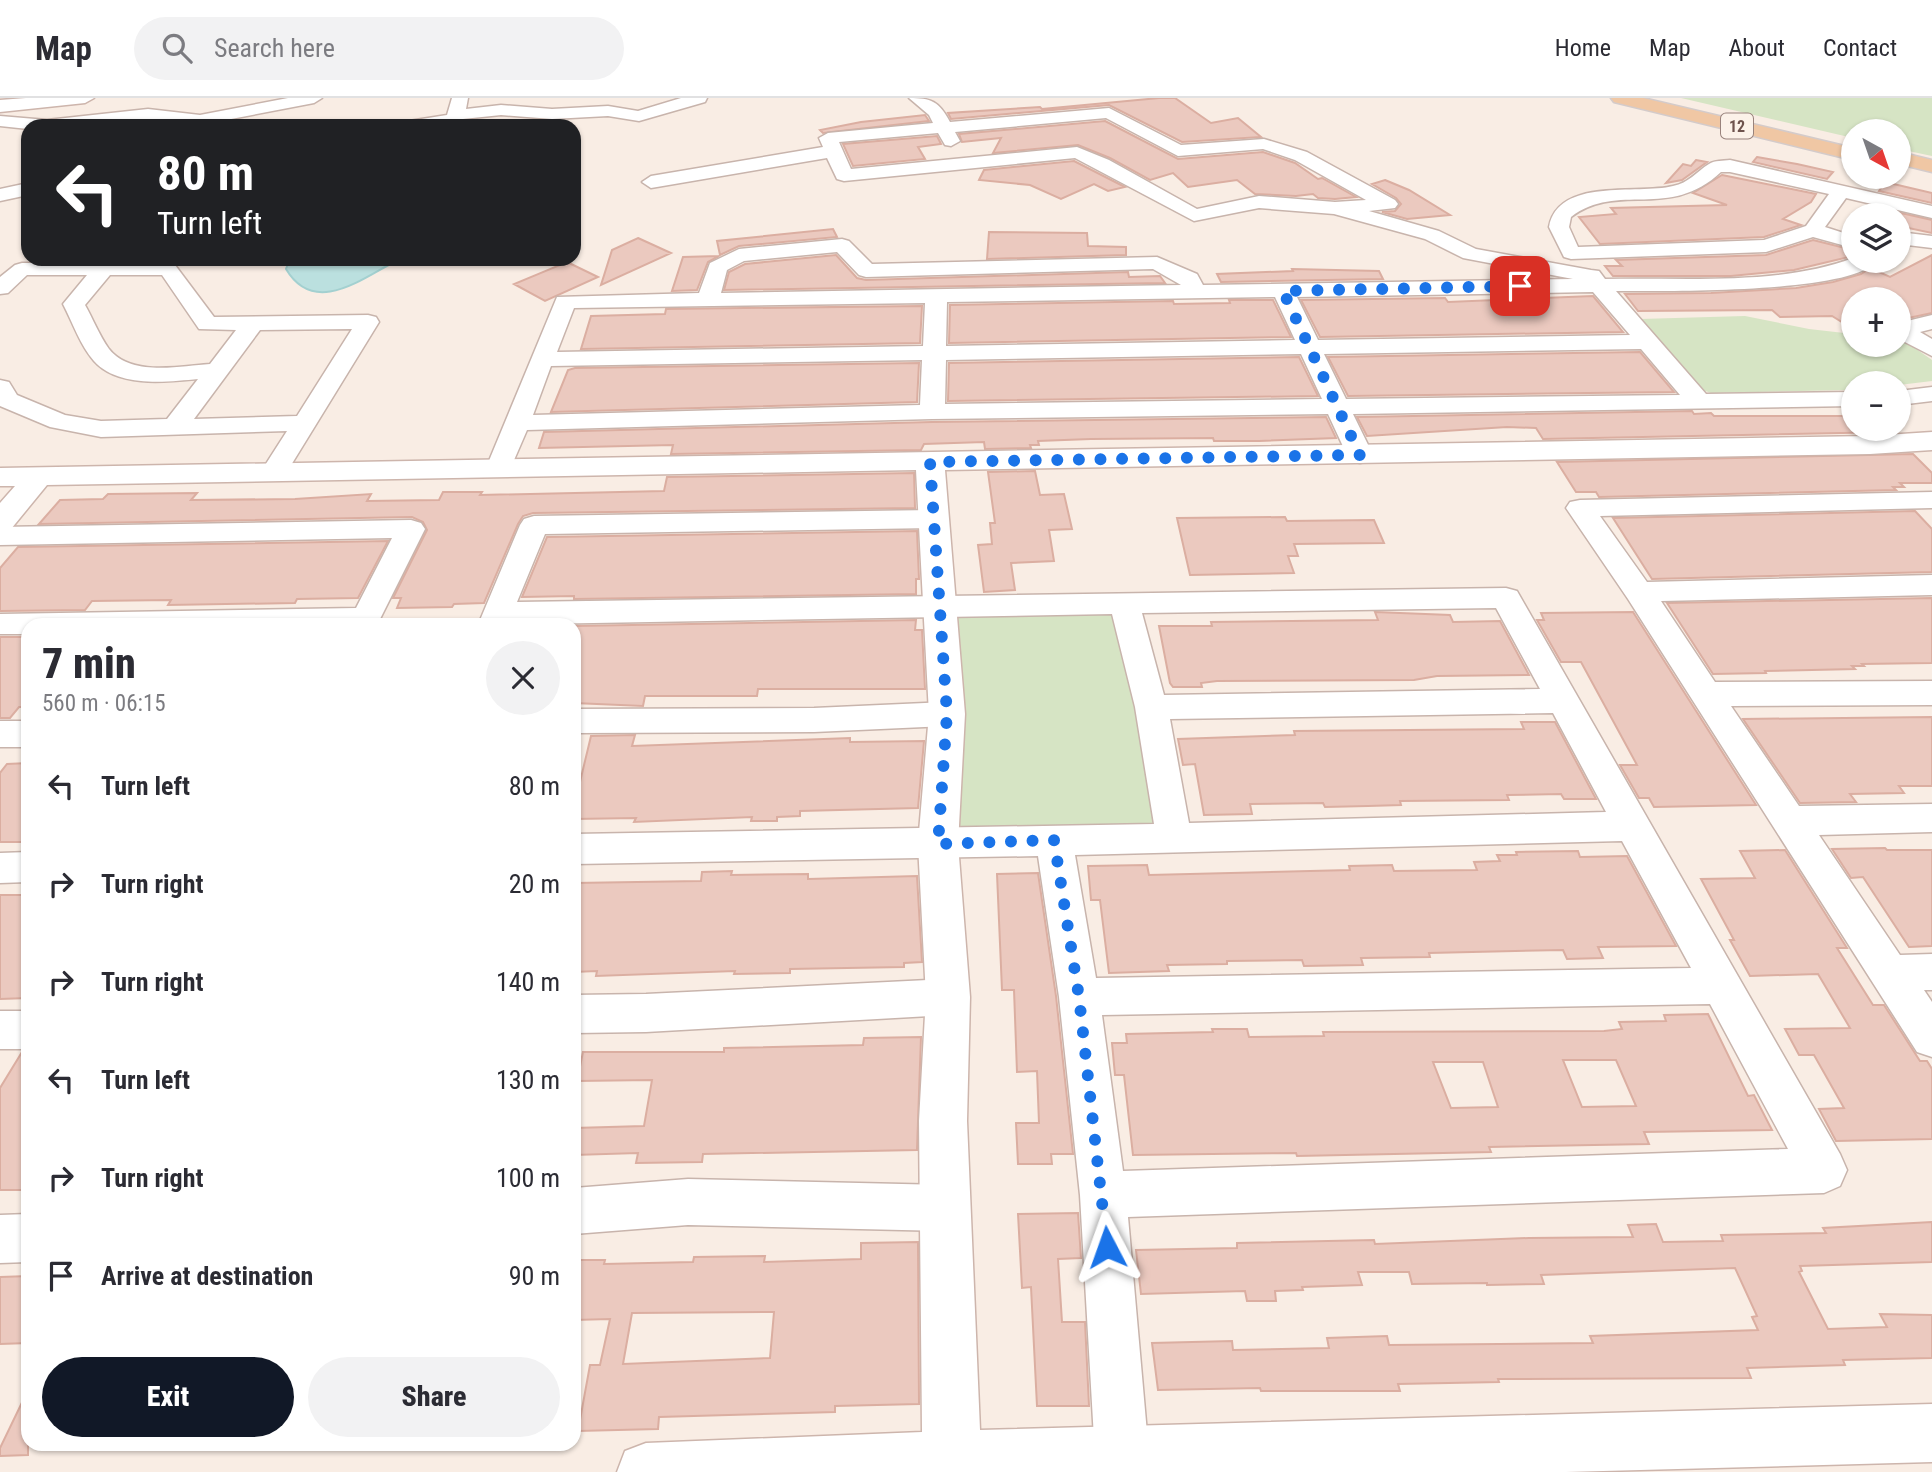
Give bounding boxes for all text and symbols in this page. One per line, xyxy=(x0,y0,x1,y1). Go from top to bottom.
search box xyxy=(134,17,624,80)
text: Map xyxy=(35,29,92,68)
icon: search xyxy=(158,29,196,67)
text: Search here xyxy=(214,33,335,63)
text: Home xyxy=(1555,34,1611,62)
text: Map xyxy=(1649,34,1691,62)
text: About xyxy=(1729,34,1785,62)
text: Contact xyxy=(1823,34,1897,62)
road number: 12 xyxy=(1721,114,1753,138)
north arrow xyxy=(1841,119,1911,189)
map controls xyxy=(1841,119,1911,441)
text: 80 m xyxy=(157,145,254,202)
icon: left xyxy=(42,147,133,238)
button: layers xyxy=(1841,203,1911,273)
text: Turn left xyxy=(157,204,262,242)
pin xyxy=(1490,256,1550,316)
icon: arrive xyxy=(1501,267,1539,305)
button: + xyxy=(1841,287,1911,357)
button: − xyxy=(1841,371,1911,441)
text: 7 min xyxy=(42,639,136,688)
button: close xyxy=(486,641,560,715)
text: 560 m · 06:15 xyxy=(42,690,166,717)
icon: left xyxy=(42,767,80,805)
text: Turn left xyxy=(101,771,190,801)
text: 80 m xyxy=(509,771,560,801)
icon: right xyxy=(42,865,80,903)
text: Turn right xyxy=(101,869,203,899)
text: 20 m xyxy=(509,869,560,899)
icon: right xyxy=(42,963,80,1001)
text: Turn right xyxy=(101,967,203,997)
text: 140 m xyxy=(496,967,560,997)
icon: left xyxy=(42,1061,80,1099)
text: Turn left xyxy=(101,1065,190,1095)
text: 130 m xyxy=(496,1065,560,1095)
icon: right xyxy=(42,1159,80,1197)
text: Turn right xyxy=(101,1163,203,1193)
text: 100 m xyxy=(496,1163,560,1193)
position arrow xyxy=(1070,1210,1144,1284)
icon: arrive xyxy=(42,1257,80,1295)
text: Arrive at destination xyxy=(101,1261,313,1291)
text: 90 m xyxy=(509,1261,560,1291)
button: Exit xyxy=(42,1357,294,1437)
button: Share xyxy=(308,1357,560,1437)

